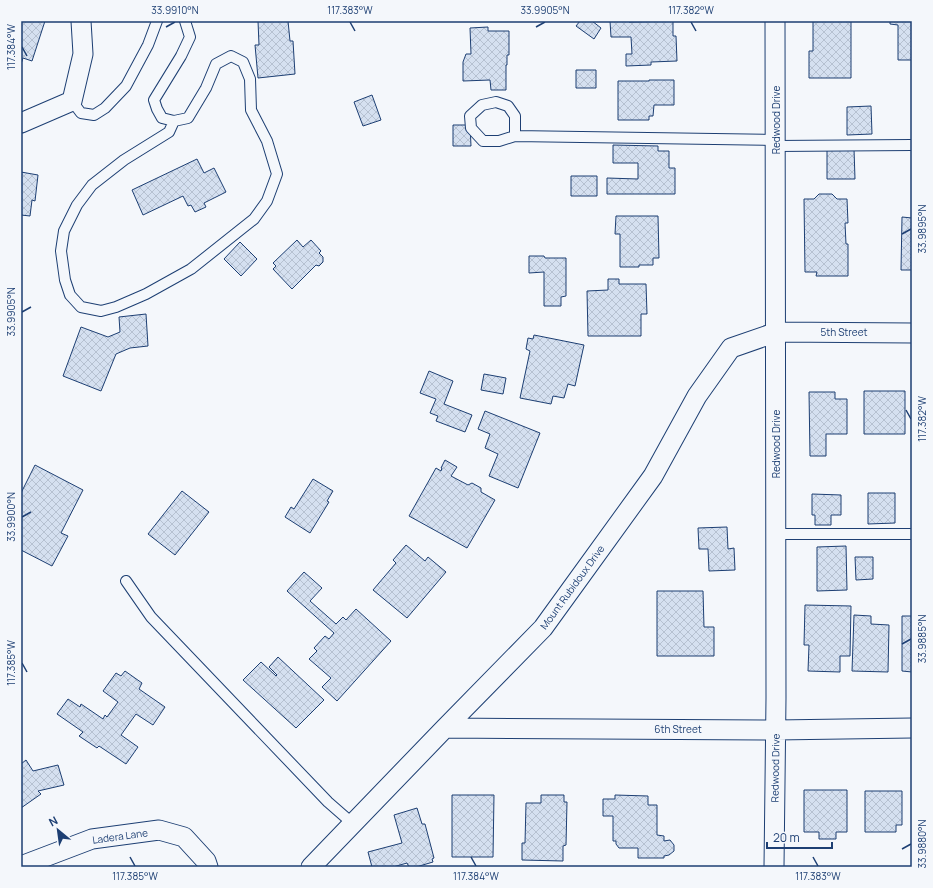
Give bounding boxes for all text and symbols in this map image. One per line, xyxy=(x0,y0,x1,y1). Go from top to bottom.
text: 33.9910°N xyxy=(151,3,199,17)
text: 117.383°W xyxy=(327,3,373,17)
text: 33.9905°N xyxy=(520,3,570,17)
text: 117.382°W xyxy=(668,3,714,17)
text: 117.384°W xyxy=(4,23,18,70)
street label: Redwood Drive xyxy=(769,86,783,154)
text: 33.9895°N xyxy=(915,204,929,253)
text: 33.9905°N xyxy=(4,287,18,337)
street label: 5th Street xyxy=(820,325,868,339)
text: 117.382°W xyxy=(915,396,929,442)
street label: Redwood Drive xyxy=(769,410,783,478)
text: 33.9900°N xyxy=(4,492,18,542)
street label: Mount Rubidoux Drive xyxy=(537,542,607,632)
text: 33.9885°N xyxy=(915,615,929,663)
text: 117.385°W xyxy=(4,640,18,686)
street label: 6th Street xyxy=(654,722,702,736)
street label: Redwood Drive xyxy=(767,733,783,802)
north arrow xyxy=(38,810,78,850)
text: N xyxy=(46,812,60,829)
text: 33.9880°N xyxy=(915,819,929,868)
scale bar xyxy=(767,824,832,850)
street label: Ladera Lane xyxy=(91,825,149,847)
text: 20 m xyxy=(773,829,800,846)
text: 117.385°W xyxy=(112,869,158,883)
text: 117.384°W xyxy=(453,869,500,883)
text: 117.383°W xyxy=(795,869,841,883)

